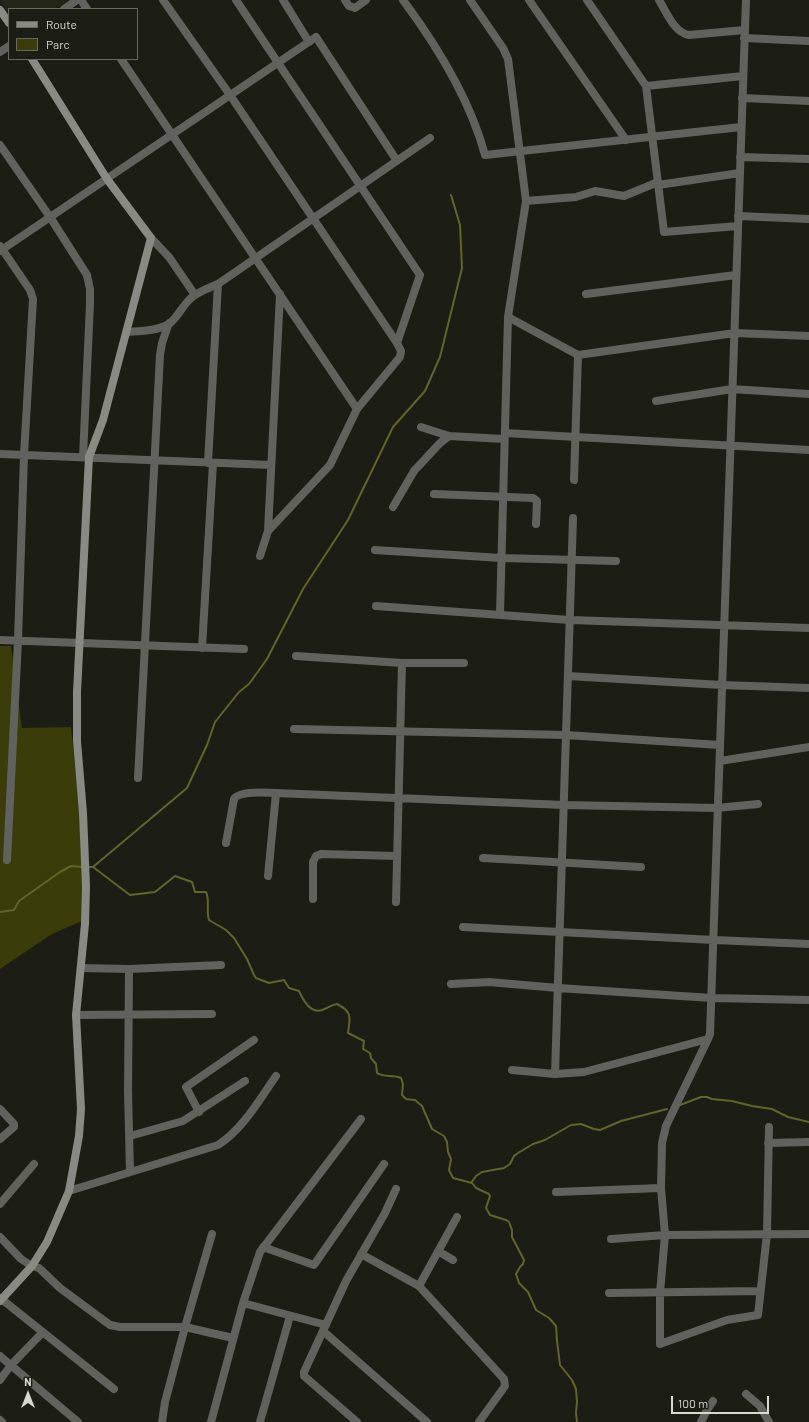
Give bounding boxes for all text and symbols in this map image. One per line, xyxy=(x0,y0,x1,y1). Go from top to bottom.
legend xyxy=(8,8,138,60)
text: Route xyxy=(46,17,77,31)
text: Parc xyxy=(46,37,70,51)
north arrow xyxy=(8,1374,48,1414)
text: N xyxy=(24,1375,32,1388)
scale bar xyxy=(673,1388,771,1414)
text: 100 m xyxy=(678,1396,708,1410)

